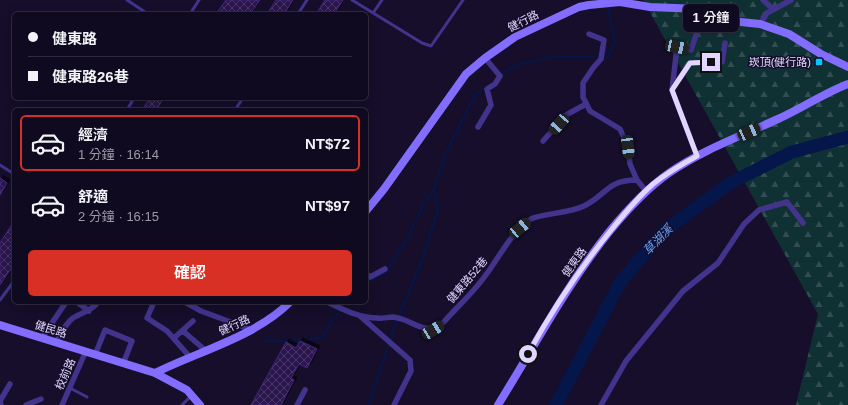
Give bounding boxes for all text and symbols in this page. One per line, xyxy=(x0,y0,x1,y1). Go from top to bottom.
callout: 1 分鐘 xyxy=(683,4,739,32)
street label: 健行路 xyxy=(506,8,540,34)
text: 1 分鐘 xyxy=(693,10,729,25)
text: 健東路 xyxy=(52,30,97,47)
car xyxy=(664,39,690,55)
route end xyxy=(702,53,720,71)
place label: 崁頂(健行路) xyxy=(749,56,811,68)
marker: 崁頂(健行路) xyxy=(814,57,824,67)
text: 健東路26巷 xyxy=(52,68,129,85)
car xyxy=(547,111,571,137)
car xyxy=(736,122,762,142)
icon: car xyxy=(30,125,66,161)
text: 經濟 xyxy=(78,126,108,143)
car xyxy=(621,134,635,160)
text: NT$72 xyxy=(305,135,350,152)
text: 1 分鐘 · 16:14 xyxy=(78,147,159,162)
icon: car xyxy=(30,187,66,223)
text: 舒適 xyxy=(78,188,108,205)
text: NT$97 xyxy=(305,197,350,214)
text: 2 分鐘 · 16:15 xyxy=(78,209,159,224)
car xyxy=(507,216,533,240)
water label: 草湖溪 xyxy=(640,221,677,258)
street label: 健東路 xyxy=(560,245,588,279)
button: 確認 xyxy=(28,250,352,296)
street label: 健東路52巷 xyxy=(444,255,490,305)
street label: 健行路 xyxy=(217,313,251,337)
street label: 健民路 xyxy=(33,318,69,340)
car xyxy=(420,319,446,341)
route start xyxy=(519,345,537,363)
street label: 校前路 xyxy=(53,356,77,392)

